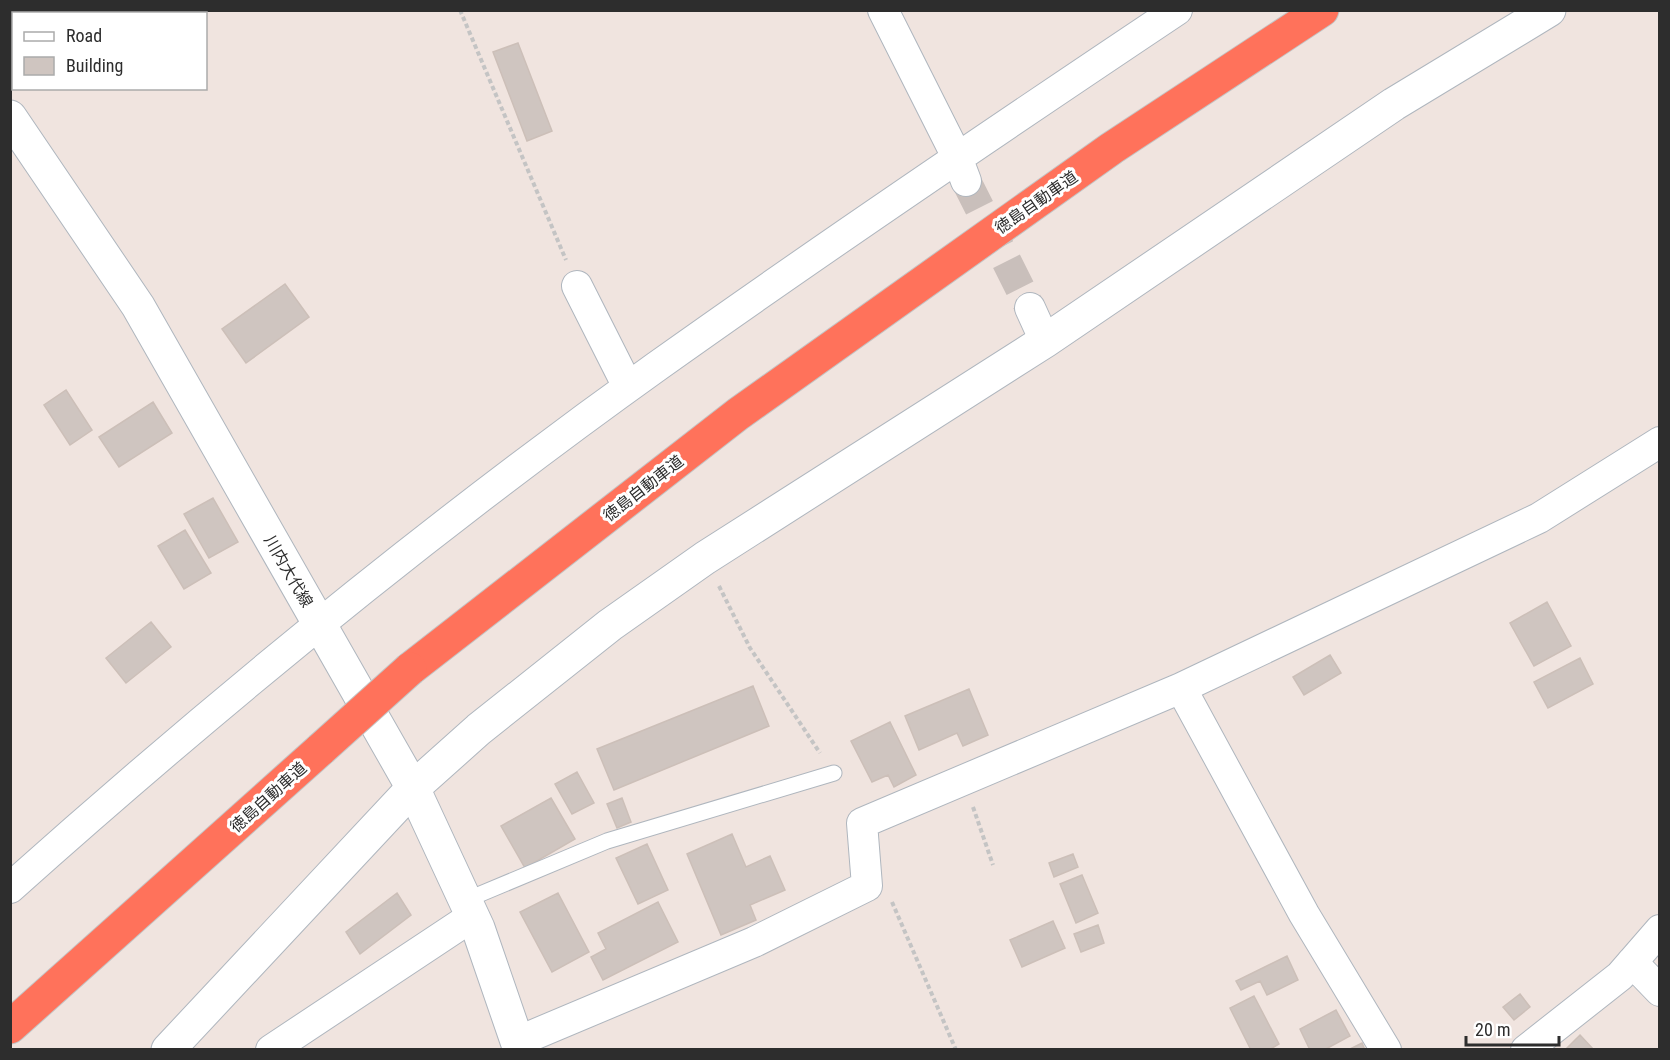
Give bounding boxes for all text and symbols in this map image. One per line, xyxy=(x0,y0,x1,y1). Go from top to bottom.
legend xyxy=(12,12,207,90)
text: Road xyxy=(66,25,102,46)
text: Building xyxy=(66,55,123,76)
street label: 徳島自動車道 xyxy=(992,167,1081,238)
street label: 徳島自動車道 xyxy=(600,451,687,525)
street label: 川内大代線 xyxy=(260,532,317,611)
street label: 徳島自動車道 xyxy=(226,758,310,837)
scale bar xyxy=(1466,1009,1559,1047)
text: 20 m xyxy=(1475,1019,1510,1040)

